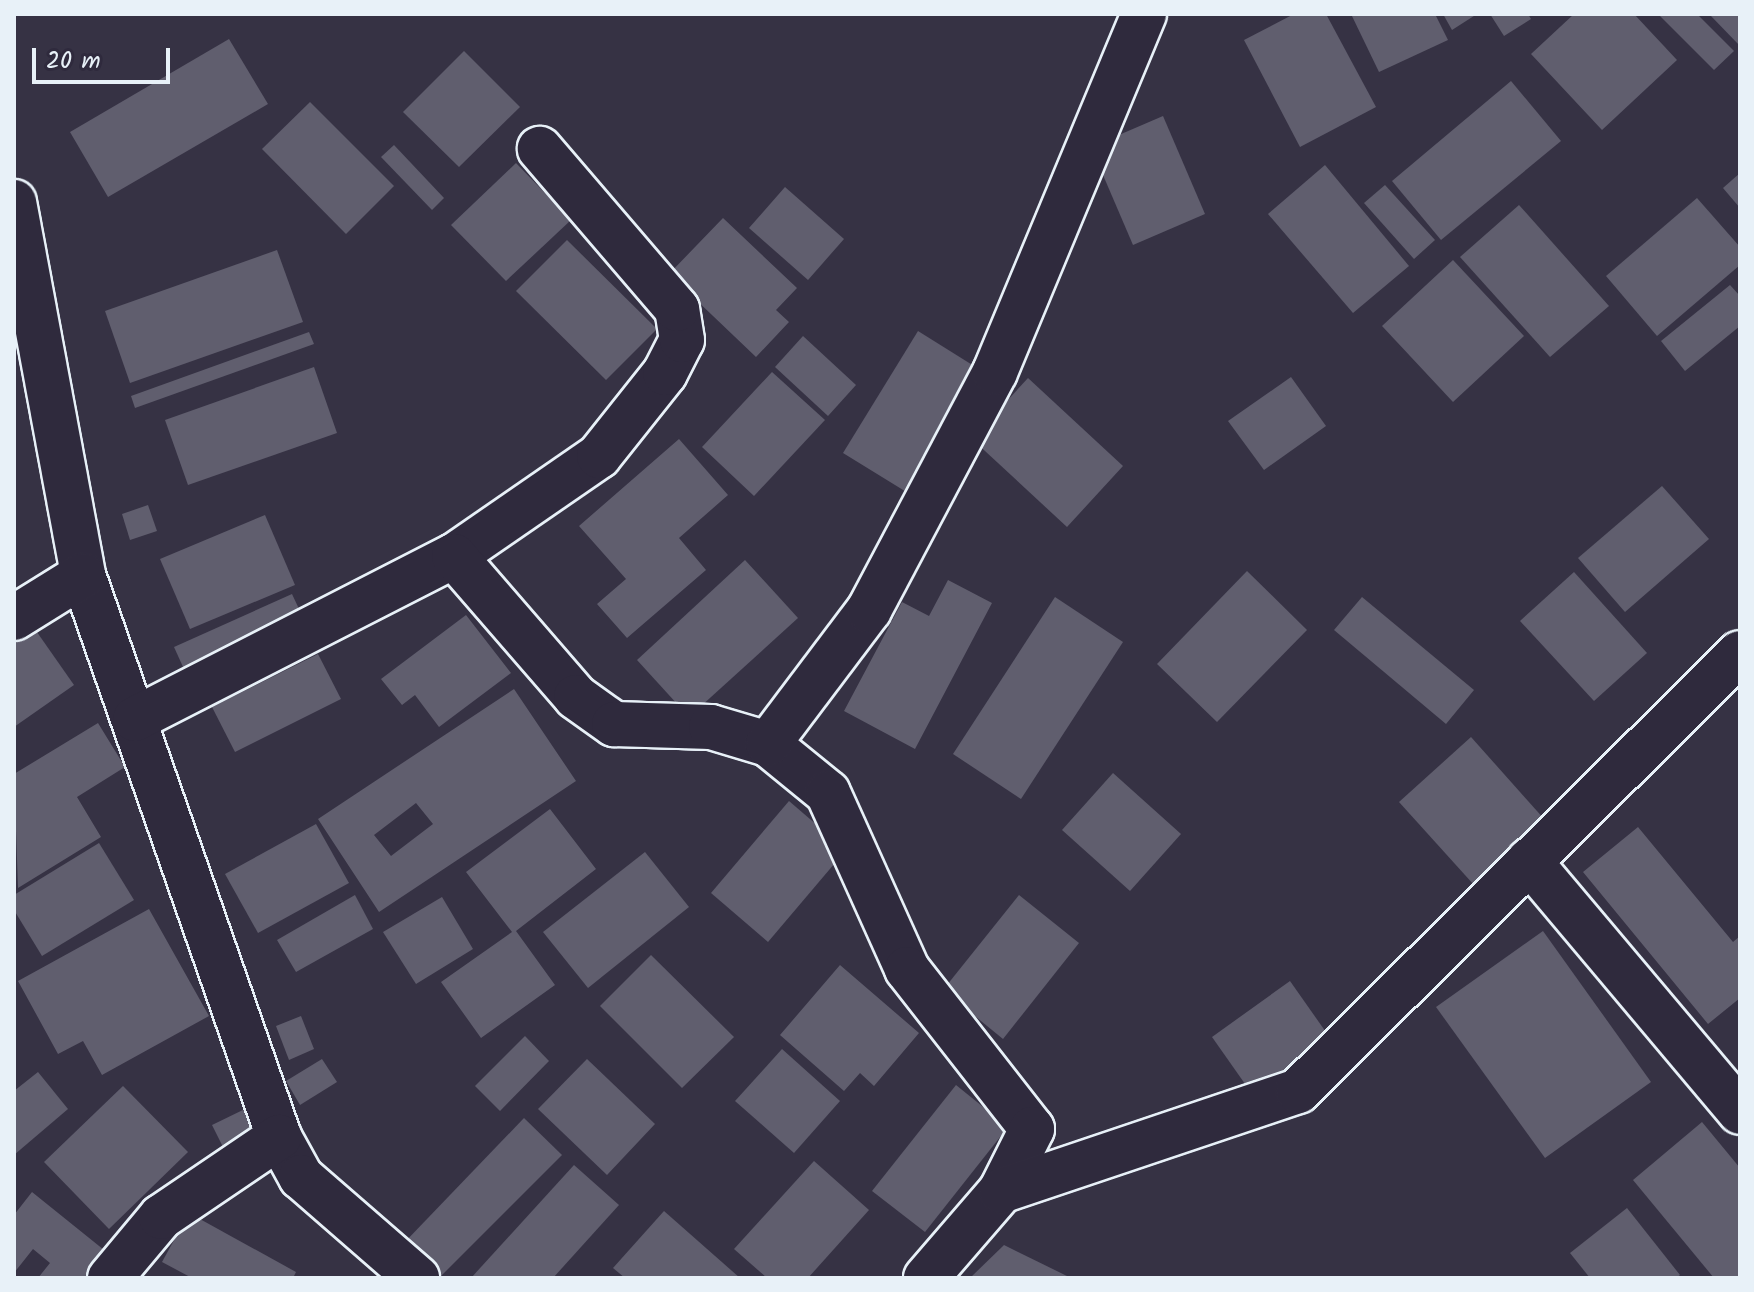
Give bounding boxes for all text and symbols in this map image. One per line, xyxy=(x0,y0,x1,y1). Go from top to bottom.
scale bar xyxy=(36,32,174,82)
text: 20 m xyxy=(46,42,101,81)

